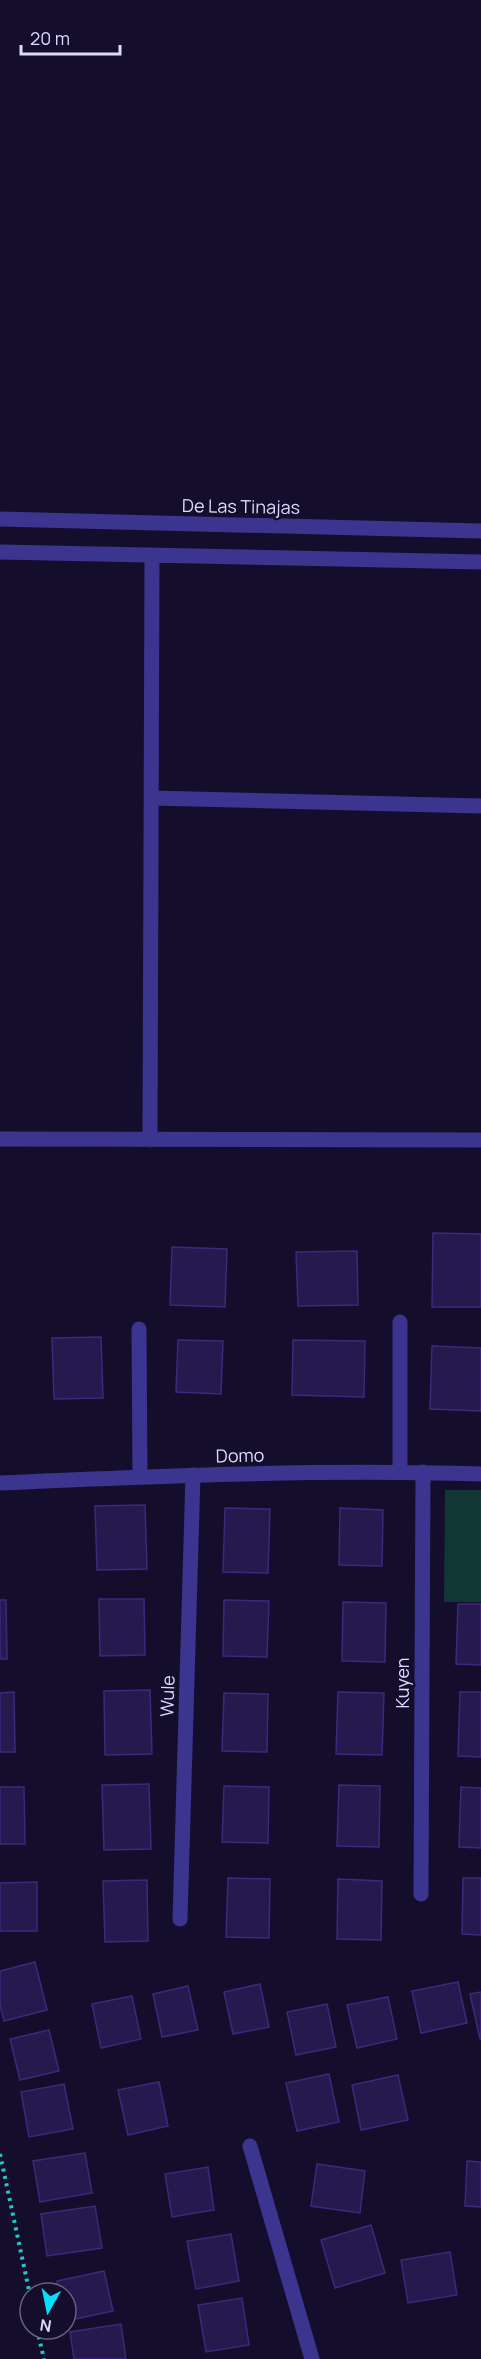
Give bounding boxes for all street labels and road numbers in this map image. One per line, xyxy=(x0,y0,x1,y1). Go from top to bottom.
street label: De Las Tinajas xyxy=(182,493,300,519)
street label: Domo xyxy=(215,1443,265,1467)
street label: Kuyen xyxy=(390,1658,414,1708)
street label: Wule xyxy=(154,1675,180,1717)

